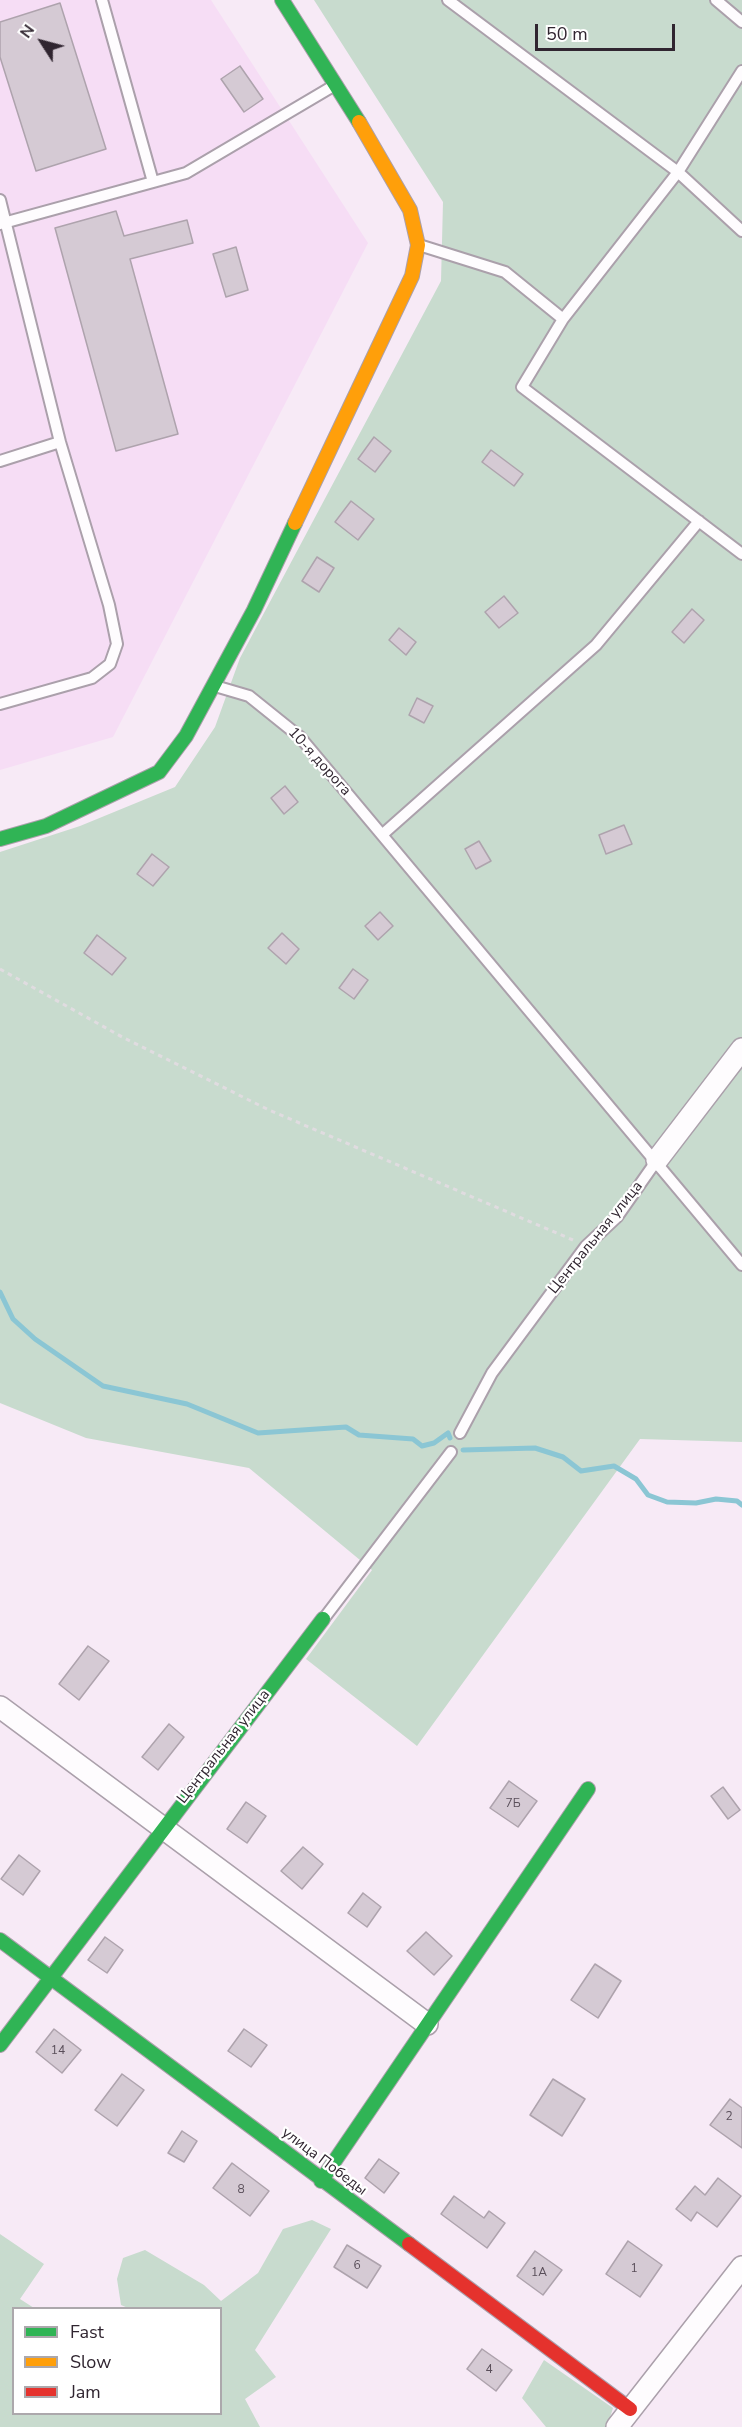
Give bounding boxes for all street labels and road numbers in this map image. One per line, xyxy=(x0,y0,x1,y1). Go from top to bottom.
street label: 10-я дорога xyxy=(284,724,354,800)
street label: Центральная улица xyxy=(545,1178,647,1298)
street label: Центральная улица xyxy=(174,1686,274,1808)
street label: улица Победы xyxy=(278,2124,370,2200)

